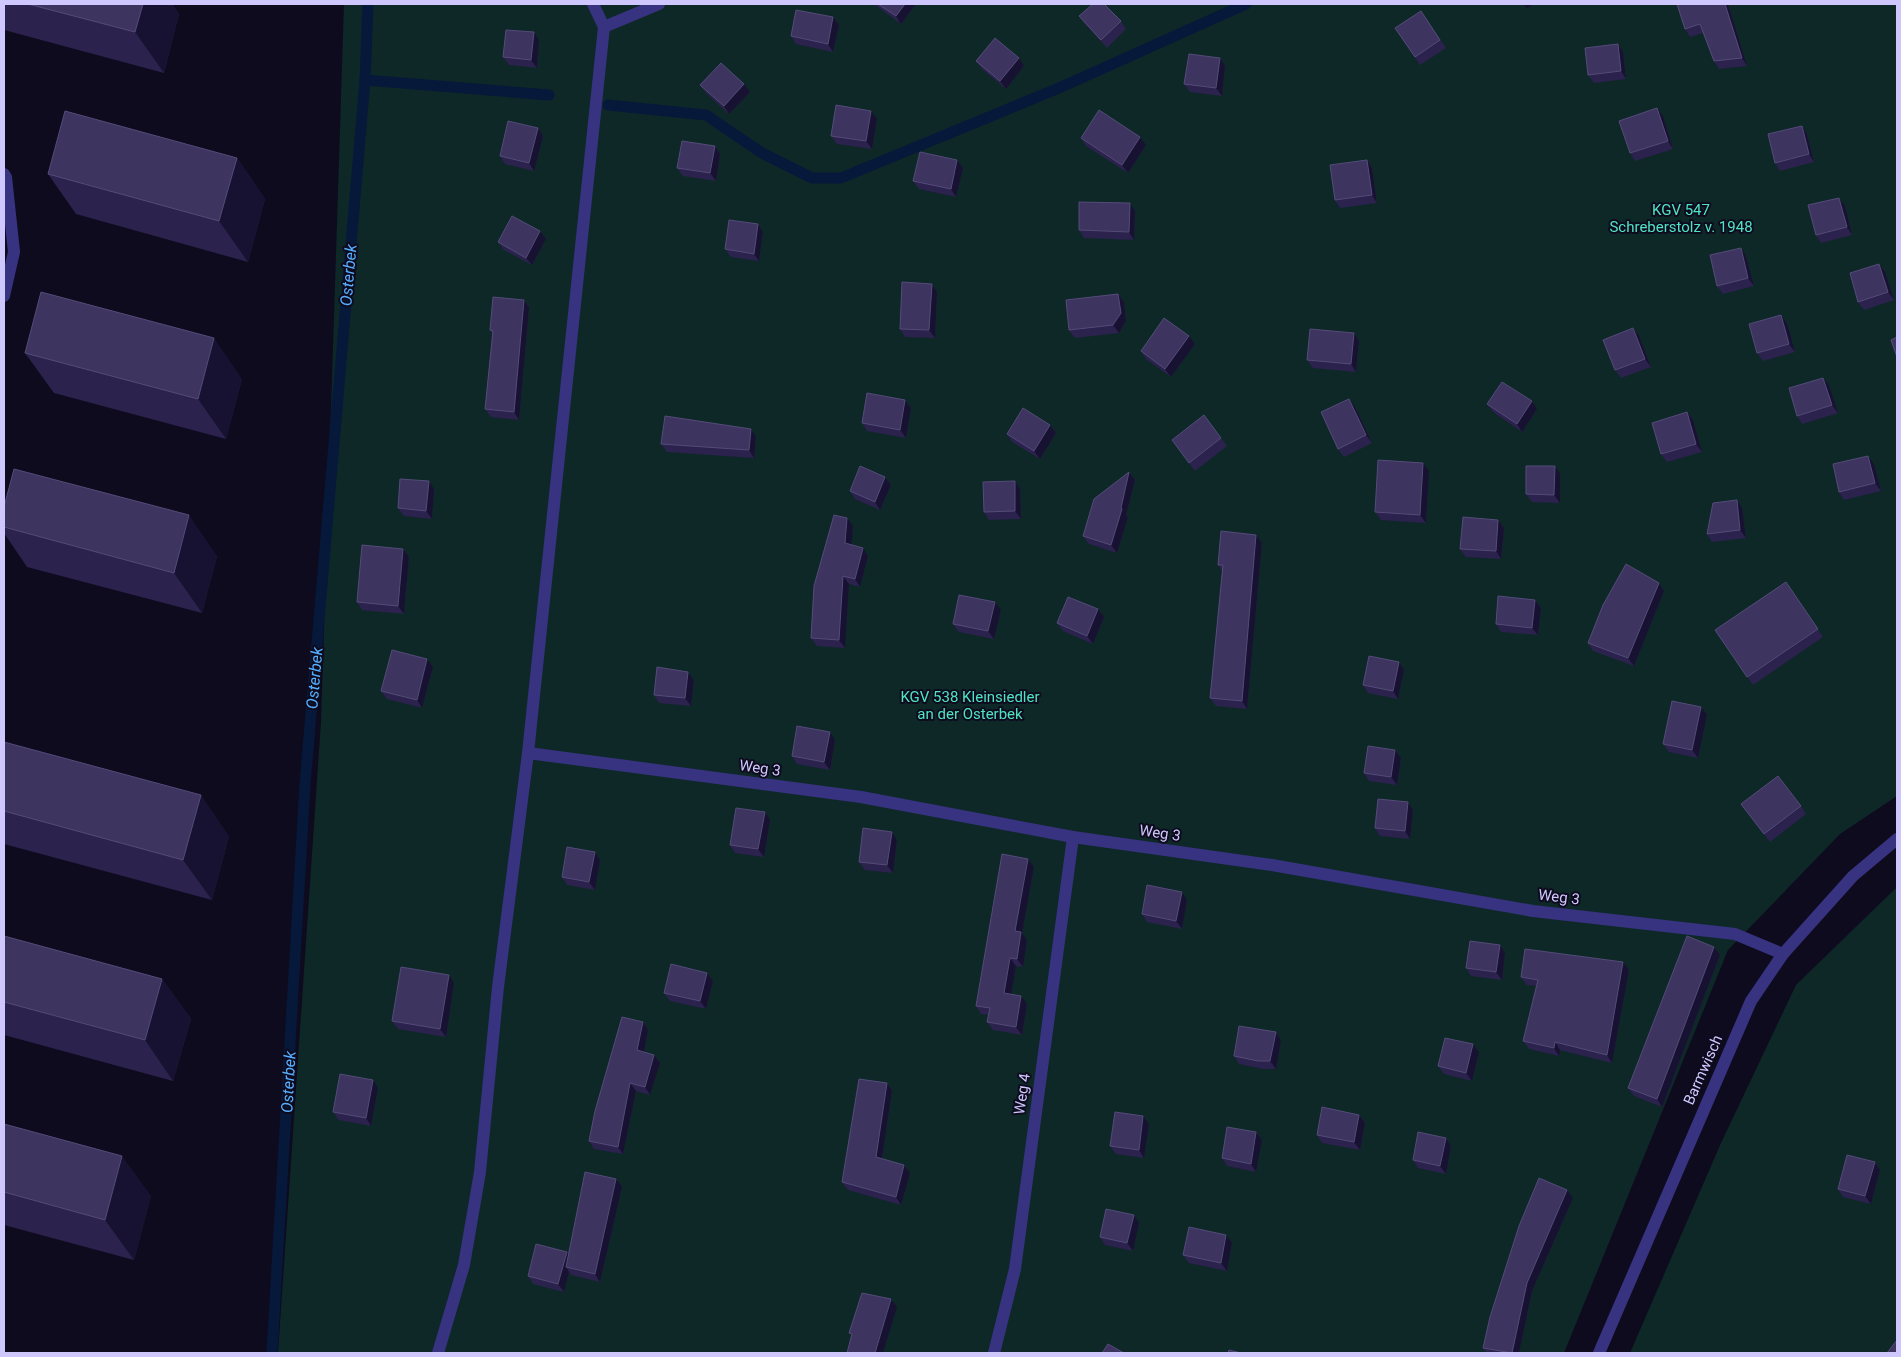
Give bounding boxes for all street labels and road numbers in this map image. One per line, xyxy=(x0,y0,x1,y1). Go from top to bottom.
street label: Weg 3 xyxy=(738,756,782,780)
street label: Weg 3 xyxy=(1138,821,1182,845)
street label: Weg 3 xyxy=(1537,886,1581,908)
street label: Barmwisch xyxy=(1680,1032,1726,1108)
street label: Weg 4 xyxy=(1010,1072,1034,1116)

